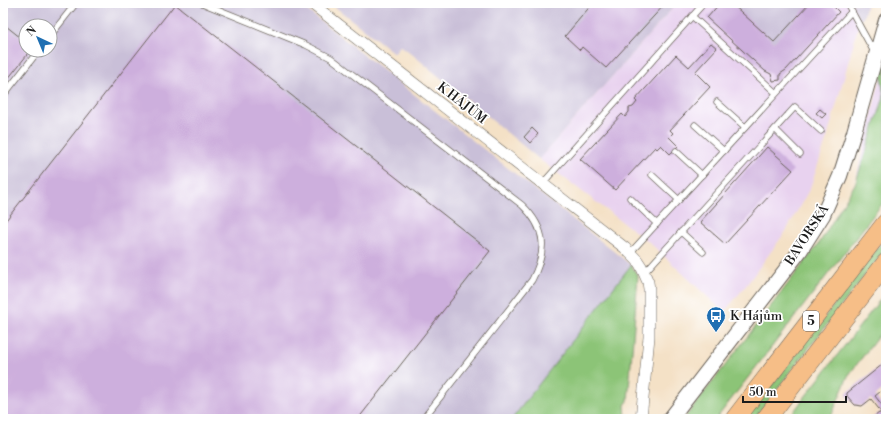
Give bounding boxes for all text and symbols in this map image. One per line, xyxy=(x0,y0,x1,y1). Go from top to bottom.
north arrow xyxy=(18,18,58,58)
text: N xyxy=(24,23,40,40)
street label: K HÁJŮM xyxy=(434,78,491,128)
street label: BAVORSKÁ xyxy=(780,200,833,269)
bus stop icon: K Hájům xyxy=(705,305,727,333)
place label: K Hájům xyxy=(730,308,783,324)
road number: 5 xyxy=(803,311,819,331)
scale bar xyxy=(743,378,846,404)
text: 50 m xyxy=(749,385,777,400)

